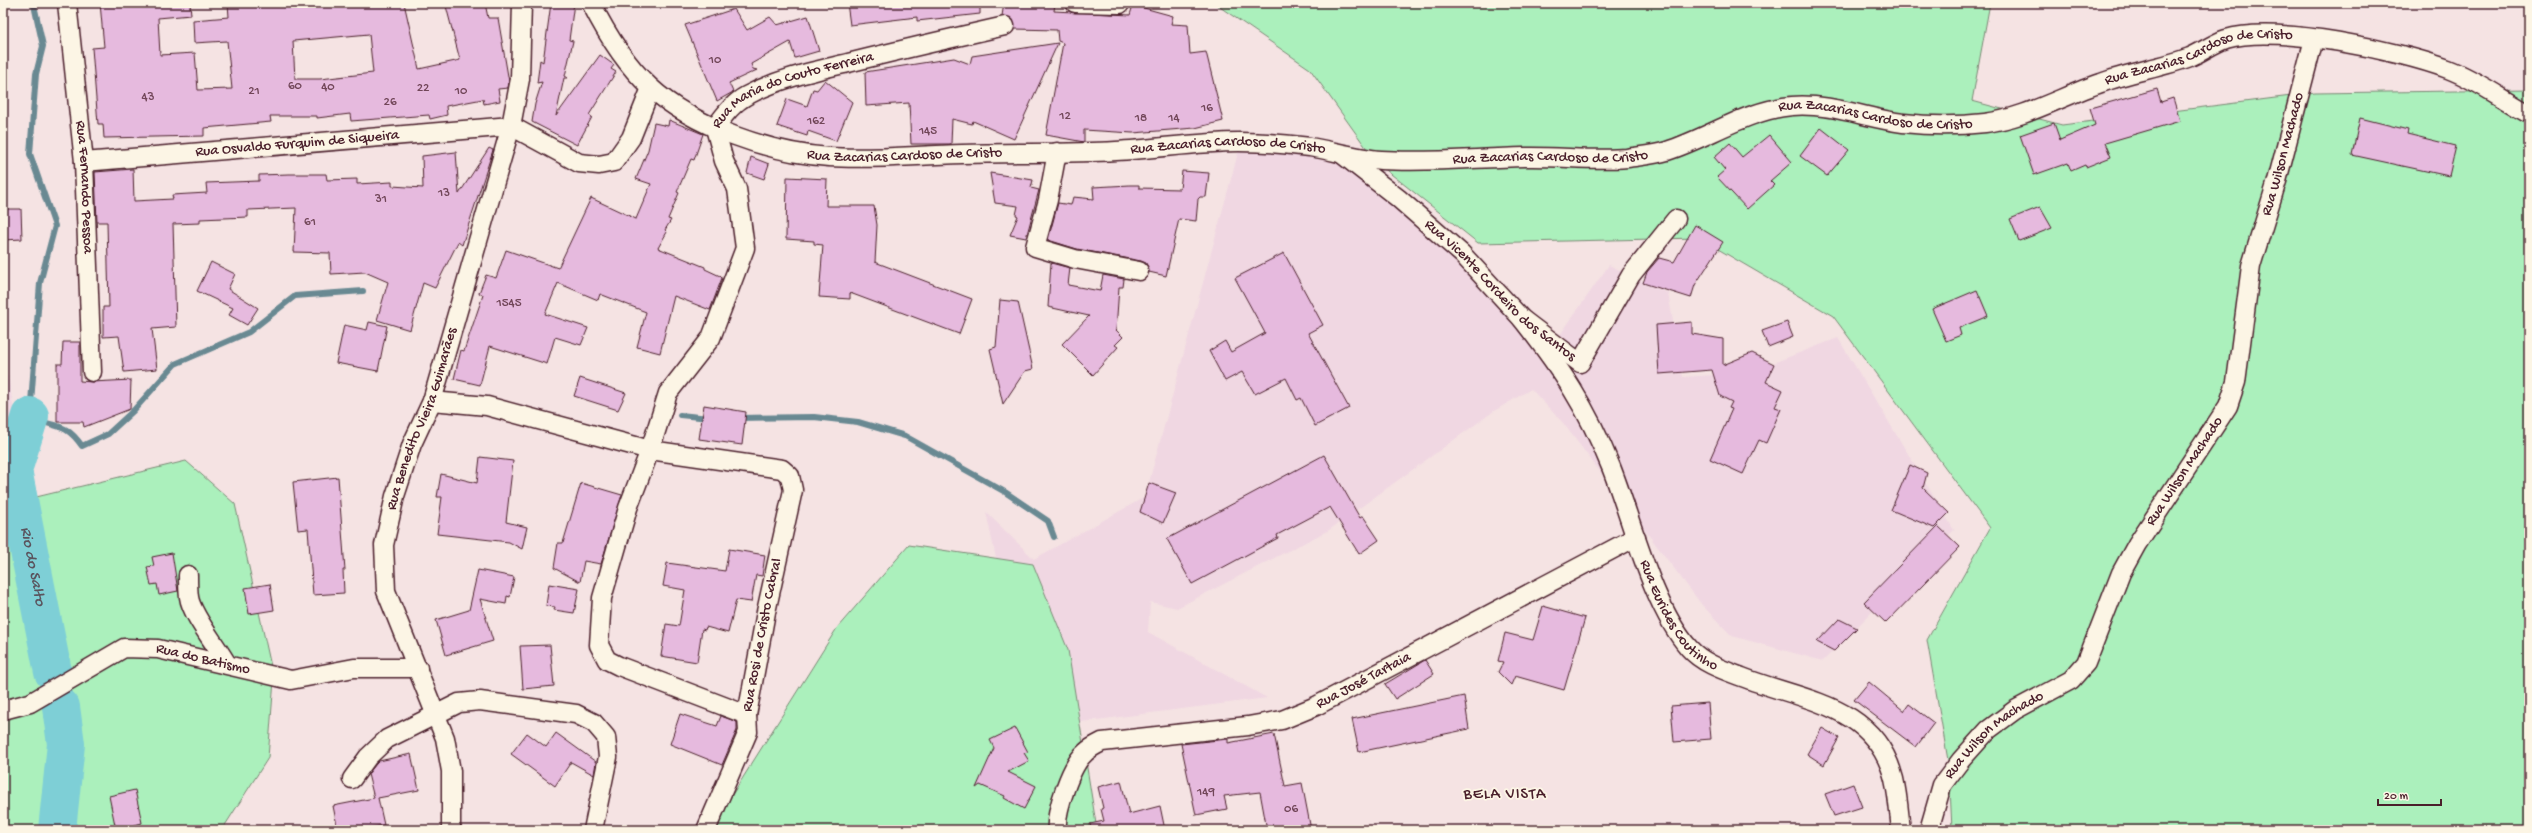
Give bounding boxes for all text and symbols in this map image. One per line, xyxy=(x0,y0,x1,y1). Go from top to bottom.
street label: Rua Zacarias Cardoso de Cristo xyxy=(2103,26,2294,90)
street label: Rua Maria do Couto Ferreira xyxy=(708,48,876,132)
house number: 10 xyxy=(708,53,722,68)
house number: 60 xyxy=(288,79,303,94)
house number: 40 xyxy=(321,80,335,95)
house number: 22 xyxy=(417,81,430,96)
house number: 21 xyxy=(248,84,260,99)
house number: 10 xyxy=(454,84,468,99)
house number: 43 xyxy=(142,90,155,105)
street label: Rua Wilson Machado xyxy=(2258,91,2309,218)
house number: 26 xyxy=(384,95,397,110)
street label: Rua Zacarias Cardoso de Cristo xyxy=(1777,97,1973,134)
house number: 16 xyxy=(1200,101,1213,116)
house number: 12 xyxy=(1058,109,1071,124)
house number: 18 xyxy=(1134,111,1147,126)
house number: 14 xyxy=(1167,111,1180,126)
house number: 162 xyxy=(806,114,826,129)
street label: Rua Fernando Pessoa xyxy=(71,120,97,255)
house number: 145 xyxy=(918,124,937,139)
street label: Rua Osvaldo Furquim de Siqueira xyxy=(195,126,400,162)
street label: Rua Zacarias Cardoso de Cristo xyxy=(1130,133,1328,159)
street label: Rua Zacarias Cardoso de Cristo xyxy=(806,144,1003,167)
street label: Rua Zacarias Cardoso de Cristo xyxy=(1452,146,1650,169)
house number: 13 xyxy=(437,186,450,201)
house number: 31 xyxy=(374,192,387,207)
house number: 61 xyxy=(304,215,316,230)
street label: Rua Vicente Cordeiro dos Santos xyxy=(1420,216,1580,366)
house number: 1545 xyxy=(495,296,522,311)
street label: Rua Benedito Vieira Guimarães xyxy=(383,325,462,512)
street label: Rua Wilson Machado xyxy=(2142,413,2227,529)
water label: Rio do Salto xyxy=(15,525,49,608)
street label: Rua Rosi de Cristo Cabral xyxy=(739,557,787,713)
street label: Rua Eurides Coutinho xyxy=(1635,558,1721,675)
street label: Rua do Batismo xyxy=(154,640,252,679)
street label: Rua José Tartaia xyxy=(1313,648,1415,713)
street label: Rua Wilson Machado xyxy=(1941,687,2047,783)
scale bar xyxy=(2378,781,2441,807)
house number: 149 xyxy=(1196,785,1215,800)
district label: BELA VISTA xyxy=(1463,786,1547,805)
text: 20 m xyxy=(2384,790,2409,804)
house number: 06 xyxy=(1284,802,1298,817)

